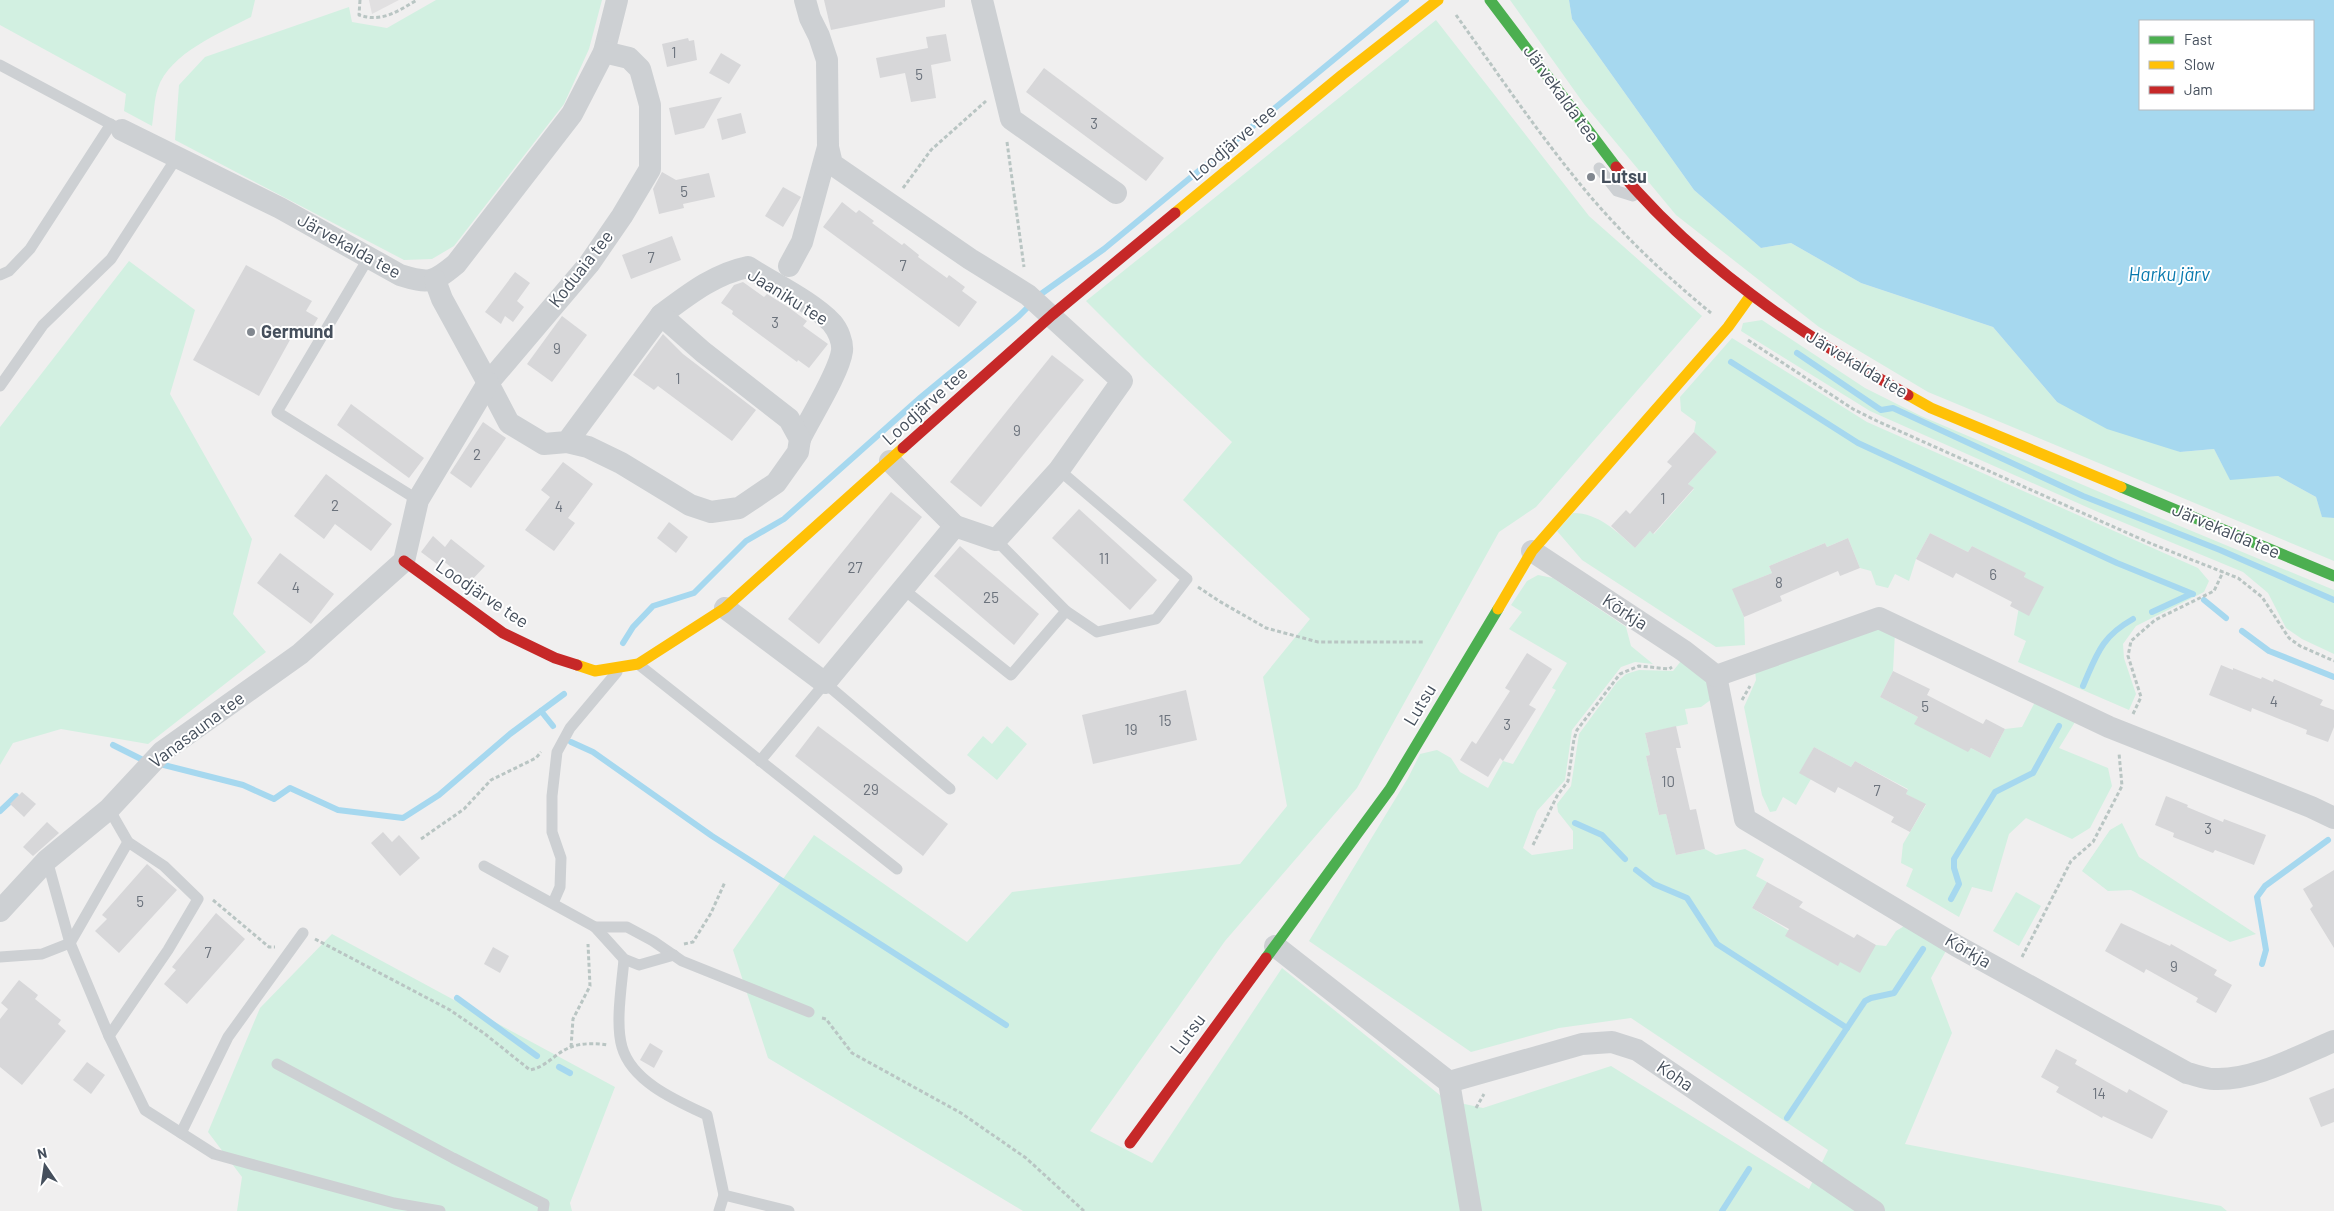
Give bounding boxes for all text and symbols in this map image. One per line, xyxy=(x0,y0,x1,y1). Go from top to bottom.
legend xyxy=(2139,20,2314,110)
text: Fast xyxy=(2184,30,2212,48)
street label: Järvekalda tee xyxy=(1519,41,1604,146)
house number: 1 xyxy=(671,43,677,61)
text: Slow xyxy=(2184,55,2215,73)
house number: 5 xyxy=(915,65,923,83)
text: Jam xyxy=(2184,80,2213,98)
street label: Loodjärve tee xyxy=(1184,99,1281,185)
house number: 3 xyxy=(1090,114,1098,132)
place label: Lutsu xyxy=(1601,165,1647,187)
marker: Lutsu xyxy=(1585,171,1597,183)
house number: 5 xyxy=(680,182,688,200)
street label: Järvekalda tee xyxy=(294,208,405,283)
street label: Koduaia tee xyxy=(543,225,617,311)
house number: 7 xyxy=(647,248,655,266)
house number: 7 xyxy=(899,256,907,274)
water label: Harku järv xyxy=(2128,262,2210,285)
street label: Jaaniku tee xyxy=(744,263,833,330)
house number: 3 xyxy=(771,313,779,331)
place label: Germund xyxy=(261,320,334,342)
street label: Järvekalda tee xyxy=(1803,324,1912,402)
marker: Germund xyxy=(245,326,257,338)
house number: 9 xyxy=(553,339,561,357)
street label: Loodjärve tee xyxy=(877,361,972,449)
house number: 1 xyxy=(675,369,681,387)
house number: 9 xyxy=(1013,421,1021,439)
house number: 2 xyxy=(473,445,481,463)
house number: 1 xyxy=(1660,489,1666,507)
house number: 2 xyxy=(331,496,339,514)
house number: 4 xyxy=(555,497,563,515)
street label: Järvekalda tee xyxy=(2169,498,2284,563)
house number: 11 xyxy=(1099,549,1109,567)
street label: Loodjärve tee xyxy=(432,554,533,632)
house number: 27 xyxy=(847,558,863,576)
house number: 6 xyxy=(1989,565,1997,583)
house number: 8 xyxy=(1775,573,1783,591)
house number: 4 xyxy=(292,578,300,596)
house number: 25 xyxy=(983,588,999,606)
street label: Kõrkja xyxy=(1599,588,1652,634)
street label: Lutsu xyxy=(1398,680,1440,729)
street label: Vanasauna tee xyxy=(145,686,248,772)
house number: 4 xyxy=(2270,692,2278,710)
house number: 5 xyxy=(1921,697,1929,715)
house number: 15 xyxy=(1159,711,1171,729)
house number: 3 xyxy=(1503,715,1511,733)
house number: 19 xyxy=(1124,720,1138,738)
house number: 10 xyxy=(1661,772,1675,790)
house number: 29 xyxy=(863,780,879,798)
house number: 7 xyxy=(1873,781,1881,799)
house number: 3 xyxy=(2204,819,2212,837)
house number: 5 xyxy=(136,892,144,910)
street label: Kõrkja xyxy=(1942,928,1995,972)
house number: 7 xyxy=(204,943,212,961)
house number: 9 xyxy=(2170,957,2178,975)
street label: Lutsu xyxy=(1165,1009,1209,1058)
street label: Koha xyxy=(1653,1055,1698,1095)
house number: 14 xyxy=(2092,1084,2106,1102)
north arrow xyxy=(20,1141,70,1191)
text: N xyxy=(36,1144,48,1162)

